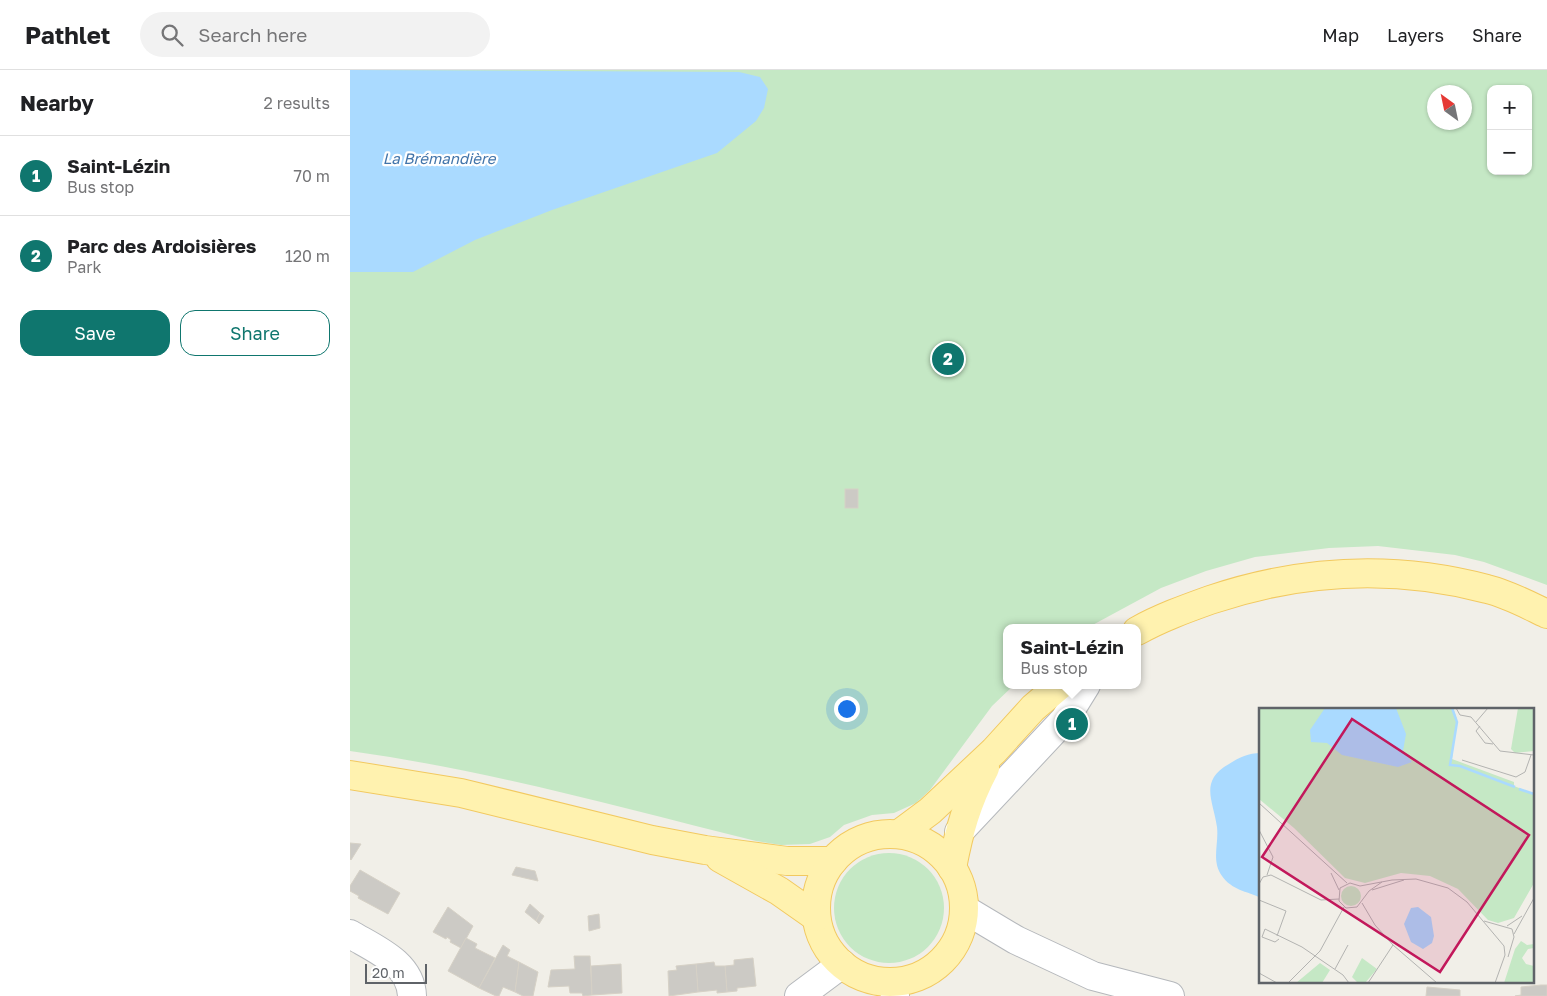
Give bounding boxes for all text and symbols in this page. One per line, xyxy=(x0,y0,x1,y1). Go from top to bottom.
search box xyxy=(140,12,490,57)
text: Pathlet xyxy=(25,20,110,49)
icon: search xyxy=(158,21,186,49)
text: Search here xyxy=(198,23,307,46)
text: Map xyxy=(1322,24,1359,46)
text: Layers xyxy=(1387,24,1444,46)
text: Share xyxy=(1472,24,1522,46)
north arrow xyxy=(1427,85,1472,130)
map controls xyxy=(1487,85,1532,175)
button: + xyxy=(1487,85,1532,130)
text: Nearby xyxy=(20,90,94,116)
text: 2 results xyxy=(264,93,330,113)
button: − xyxy=(1487,130,1532,175)
water label: La Brémandière xyxy=(383,149,497,167)
text: Saint-Lézin xyxy=(67,154,170,177)
text: 1 xyxy=(32,166,40,186)
text: 70 m xyxy=(293,166,330,186)
text: Bus stop xyxy=(67,177,134,197)
text: Parc des Ardoisières xyxy=(67,234,257,257)
text: 2 xyxy=(31,246,41,266)
text: 120 m xyxy=(285,246,330,266)
text: Park xyxy=(67,257,102,277)
button: Save xyxy=(20,310,170,356)
button: Share xyxy=(180,310,330,356)
pin: 2 xyxy=(932,340,964,378)
popup xyxy=(1003,624,1141,689)
text: Saint-Lézin xyxy=(1020,635,1124,658)
text: Bus stop xyxy=(1020,658,1088,678)
your location xyxy=(834,696,860,722)
pin: 1 xyxy=(1056,705,1088,743)
inset map xyxy=(1259,708,1534,984)
scale bar xyxy=(365,961,428,984)
text: 20 m xyxy=(372,964,405,981)

